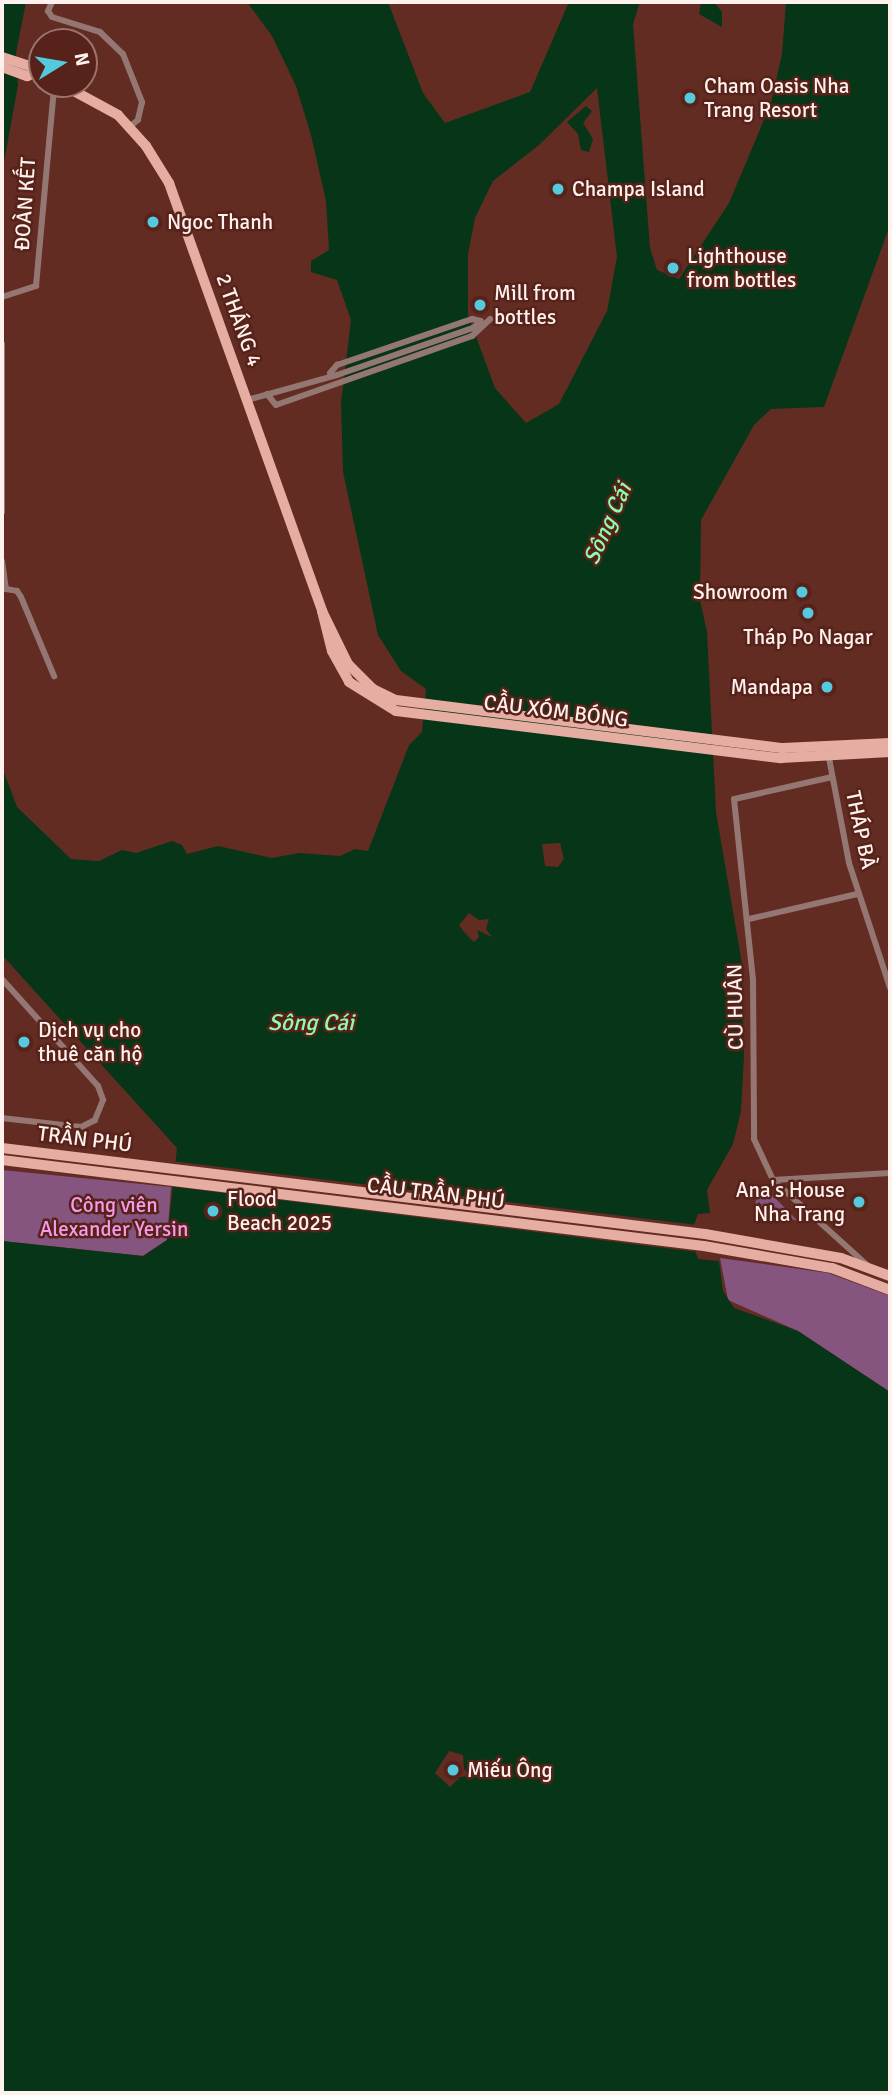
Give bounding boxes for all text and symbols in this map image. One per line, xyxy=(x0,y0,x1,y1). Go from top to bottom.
north arrow xyxy=(28,28,98,98)
text: N xyxy=(69,51,95,68)
place label: Cham Oasis Nha Trang Resort xyxy=(704,73,849,123)
marker: Cham Oasis Nha Trang Resort xyxy=(682,90,698,106)
street label: ĐOÀN KẾT xyxy=(9,156,41,252)
place label: Champa Island xyxy=(572,176,705,202)
marker: Champa Island xyxy=(550,181,566,197)
place label: Ngoc Thanh xyxy=(167,209,273,235)
marker: Ngoc Thanh xyxy=(145,214,161,230)
place label: Lighthouse from bottles xyxy=(687,243,796,293)
marker: Lighthouse from bottles xyxy=(665,260,681,276)
street label: 2 THÁNG 4 xyxy=(211,270,267,370)
place label: Mill from bottles xyxy=(494,280,576,330)
marker: Mill from bottles xyxy=(472,297,488,313)
water label: Sông Cái xyxy=(578,479,638,569)
place label: Showroom xyxy=(693,579,788,605)
marker: Showroom xyxy=(794,584,810,600)
marker: Tháp Po Nagar xyxy=(800,605,816,621)
place label: Tháp Po Nagar xyxy=(743,624,873,650)
place label: Mandapa xyxy=(730,674,813,700)
marker: Mandapa xyxy=(819,679,835,695)
street label: CẦU XÓM BÓNG xyxy=(482,690,630,732)
street label: THÁP BÀ xyxy=(840,789,882,871)
street label: CÙ HUÂN xyxy=(722,964,748,1050)
water label: Sông Cái xyxy=(268,1009,354,1037)
place label: Dịch vụ cho thuê căn hộ xyxy=(38,1017,142,1067)
marker: Dịch vụ cho thuê căn hộ xyxy=(16,1034,32,1050)
street label: TRẦN PHÚ xyxy=(36,1121,134,1157)
street label: CẦU TRẦN PHÚ xyxy=(366,1172,506,1214)
place label: Ana's House Nha Trang xyxy=(736,1177,845,1227)
place label: Flood Beach 2025 xyxy=(227,1186,332,1236)
park label: Công viên Alexander Yersin xyxy=(40,1192,188,1242)
marker: Ana's House Nha Trang xyxy=(851,1194,867,1210)
marker: Flood Beach 2025 xyxy=(205,1203,221,1219)
place label: Miếu Ông xyxy=(467,1757,553,1783)
marker: Miếu Ông xyxy=(445,1762,461,1778)

